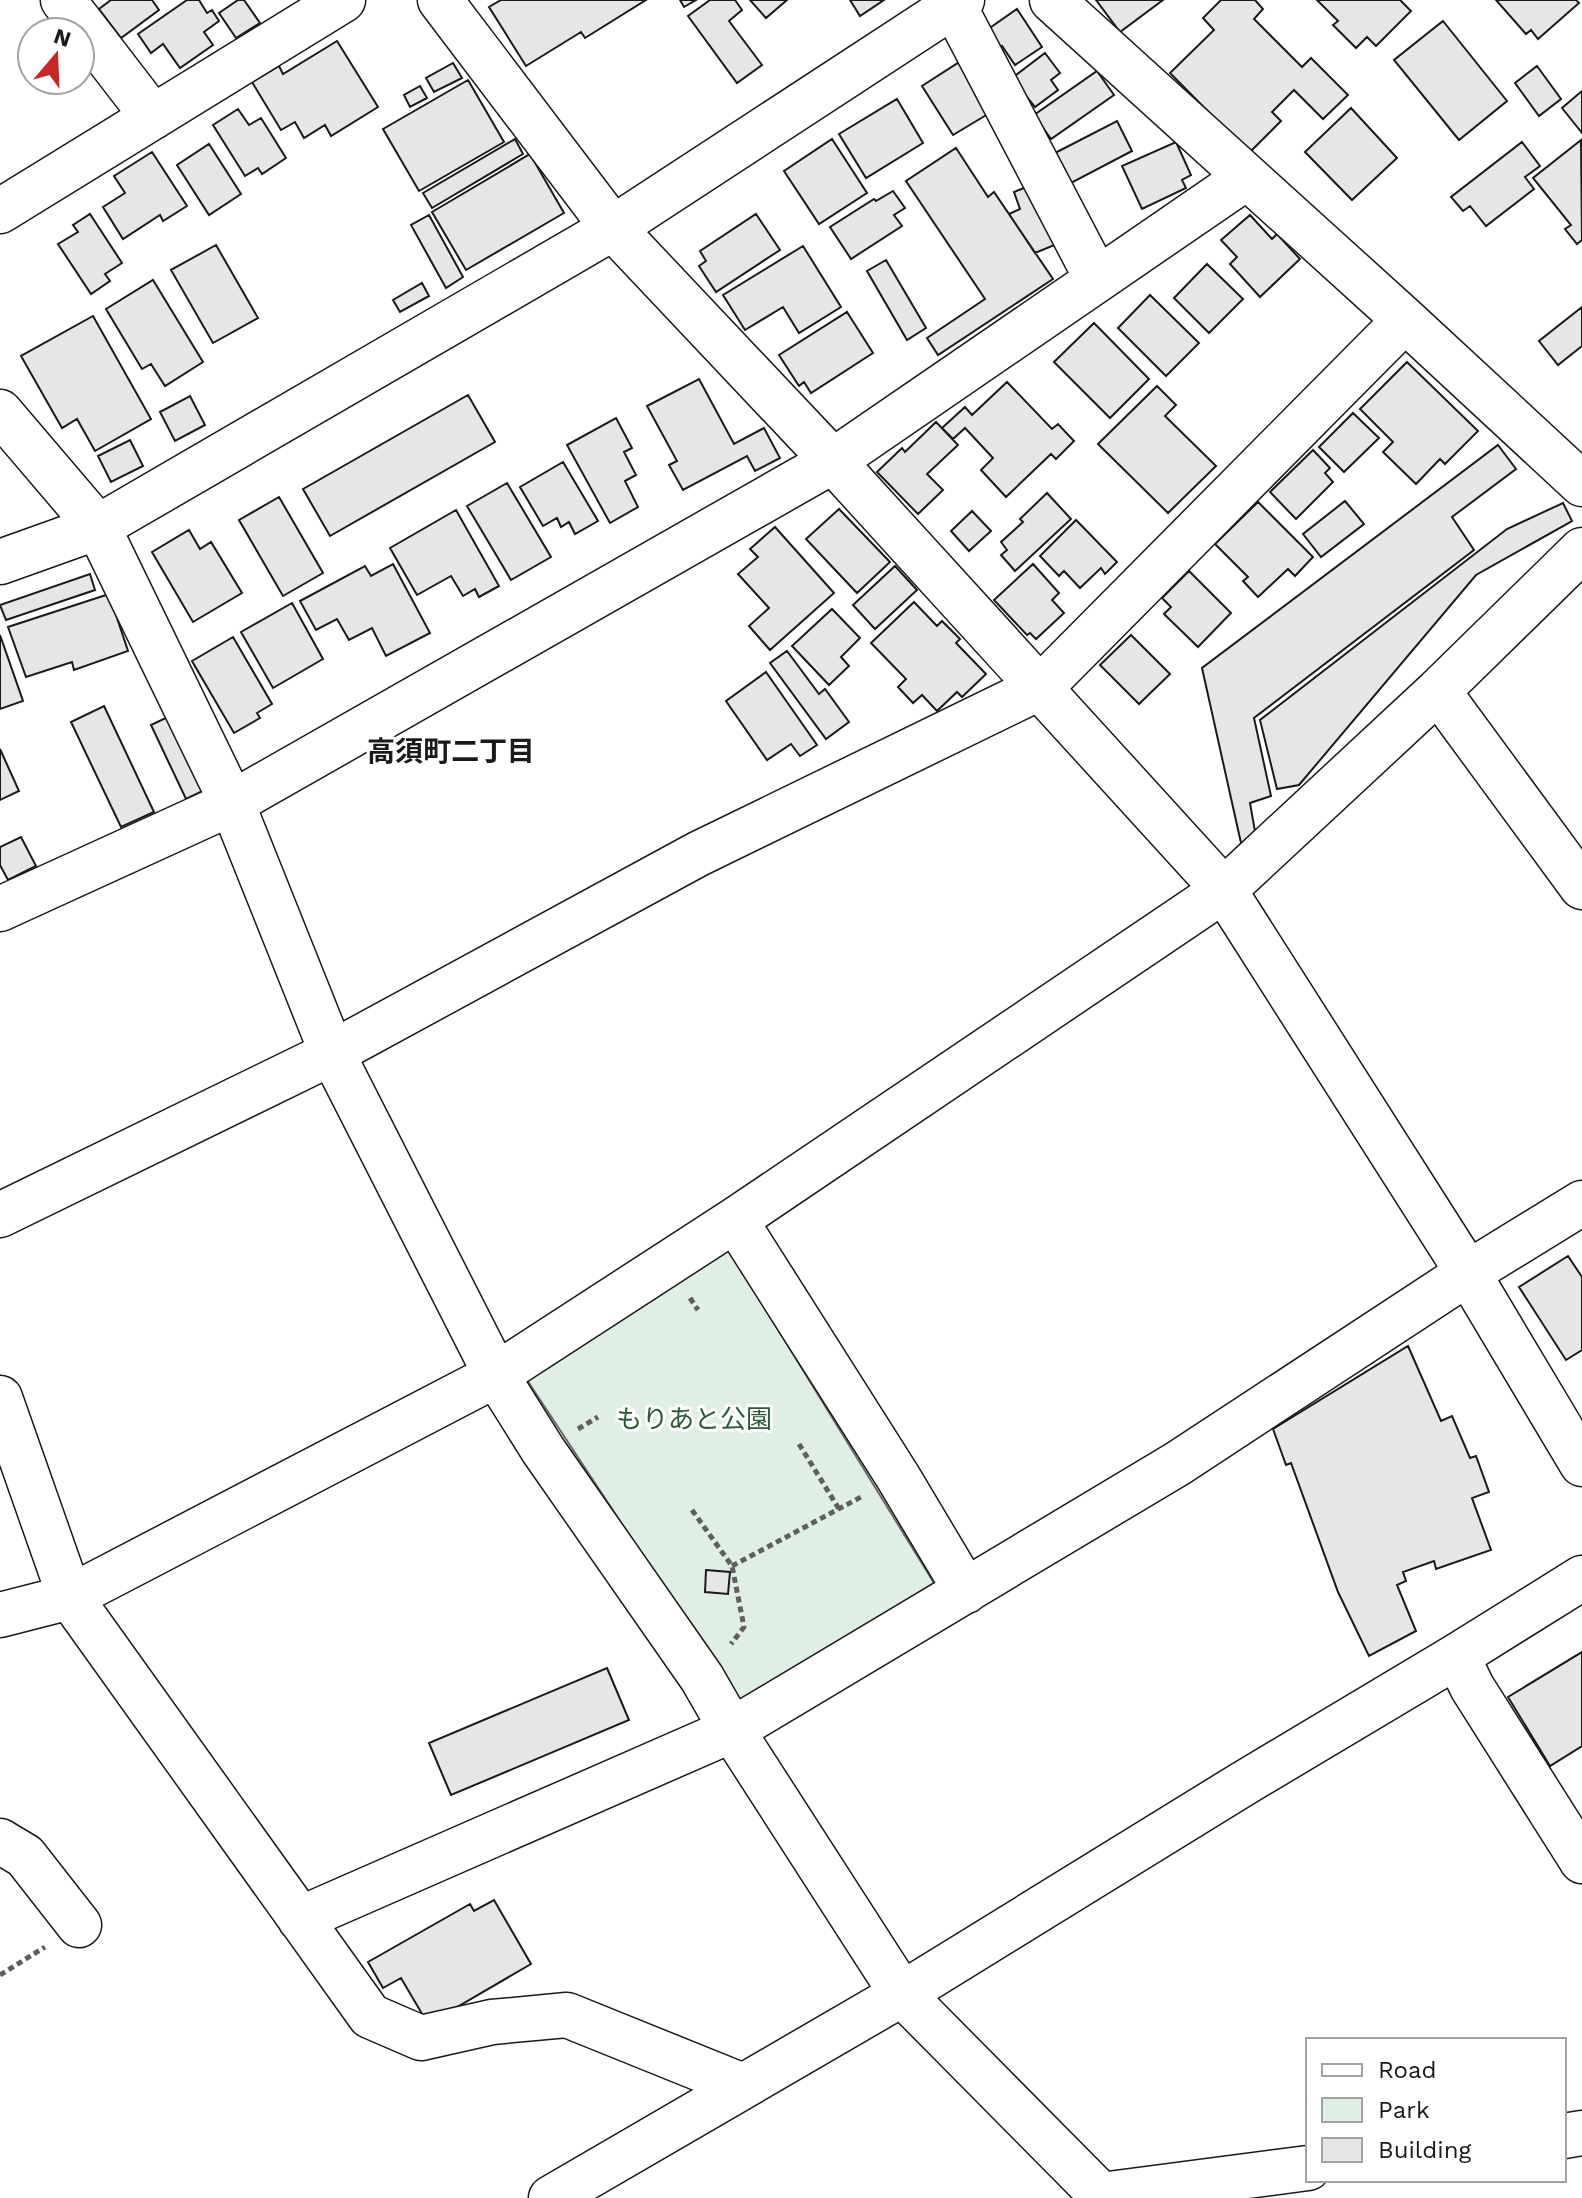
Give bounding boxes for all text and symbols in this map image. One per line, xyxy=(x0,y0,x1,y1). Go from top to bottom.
north arrow xyxy=(16,16,96,96)
text: N xyxy=(51,23,74,52)
district label: 高須町二丁目 xyxy=(367,735,535,768)
park label: もりあと公園 xyxy=(616,1404,772,1434)
legend xyxy=(1306,2038,1566,2182)
text: Road xyxy=(1378,2056,1437,2084)
text: Park xyxy=(1378,2096,1430,2124)
text: Building xyxy=(1378,2136,1471,2164)

